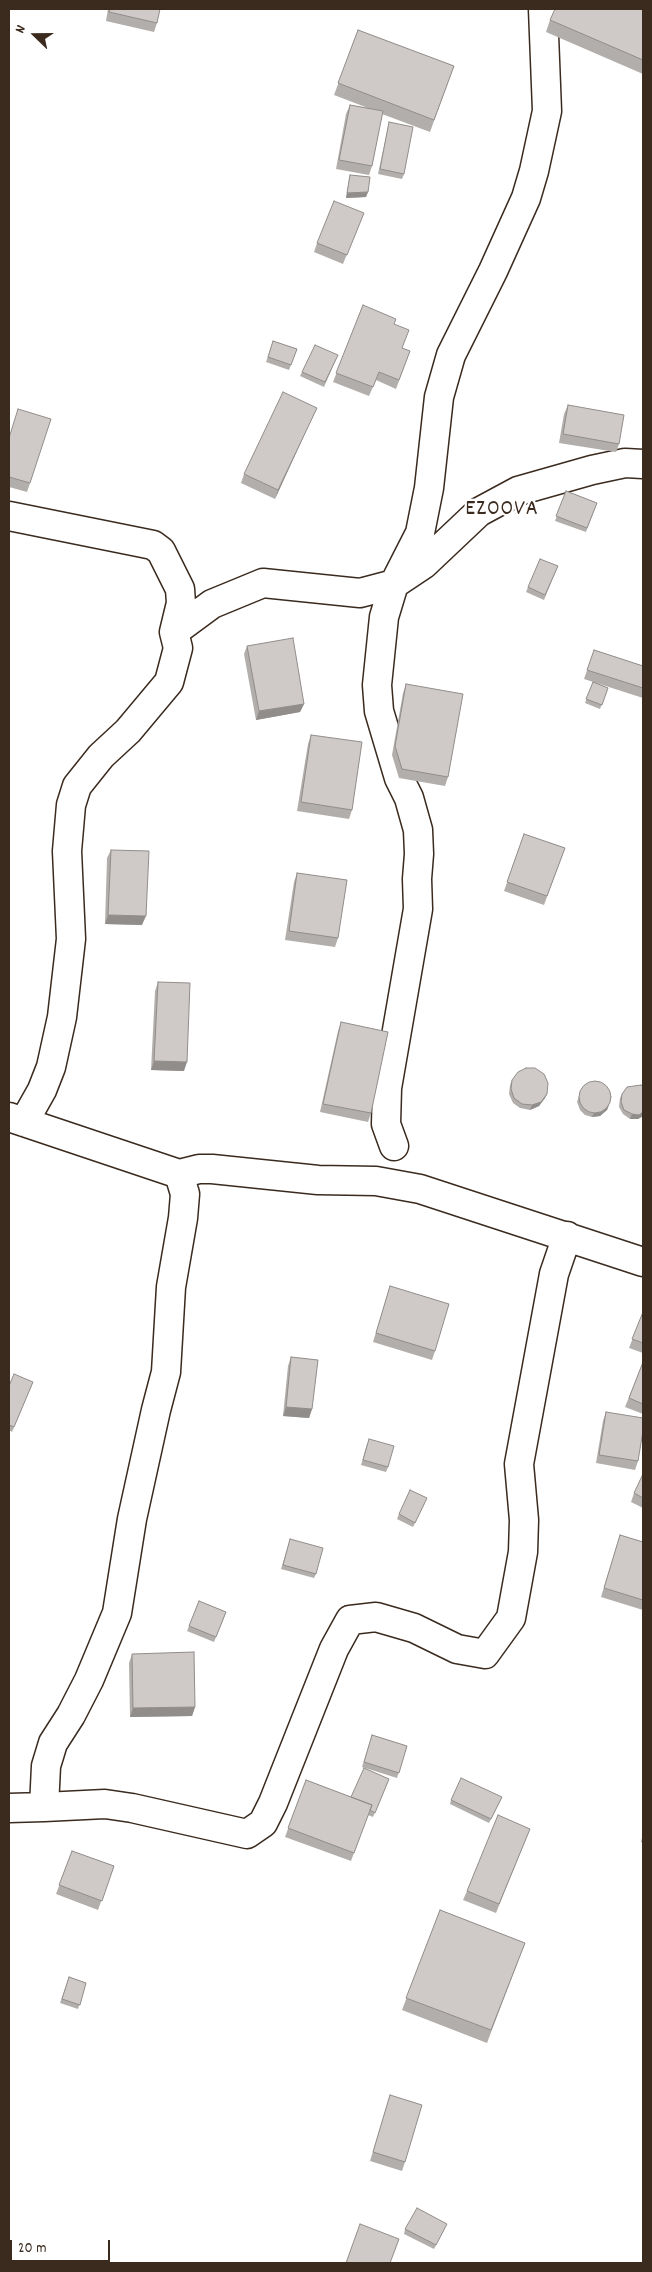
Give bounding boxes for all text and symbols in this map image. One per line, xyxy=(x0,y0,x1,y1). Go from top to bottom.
north arrow xyxy=(10,10,60,60)
text: N xyxy=(11,22,32,36)
district label: EZOOVA xyxy=(464,498,540,524)
scale bar xyxy=(12,2230,112,2262)
text: 20 m xyxy=(18,2238,46,2260)

